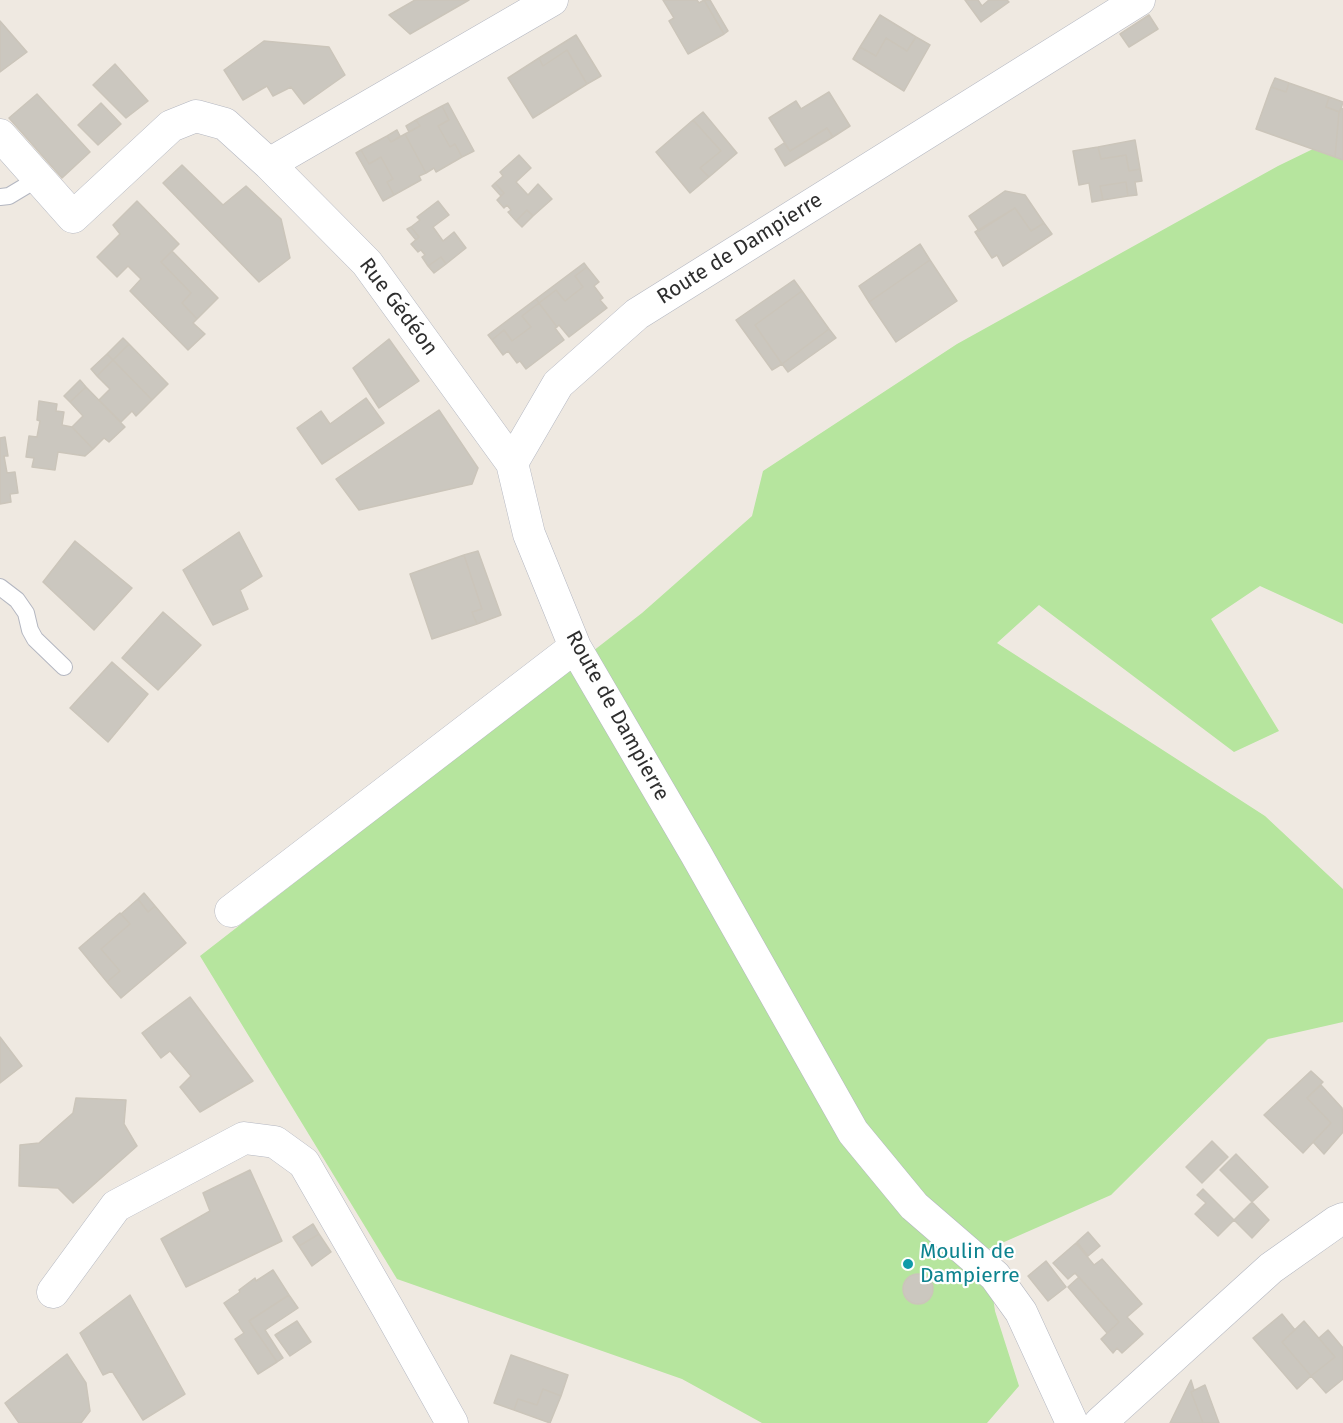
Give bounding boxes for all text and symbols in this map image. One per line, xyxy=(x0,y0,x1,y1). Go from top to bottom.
street label: Route de Dampierre xyxy=(653,188,827,310)
street label: Rue Gédéon xyxy=(353,253,443,361)
street label: Route de Dampierre xyxy=(560,627,674,805)
place label: Moulin de Dampierre xyxy=(920,1239,1020,1289)
marker: Moulin de Dampierre xyxy=(901,1257,915,1271)

